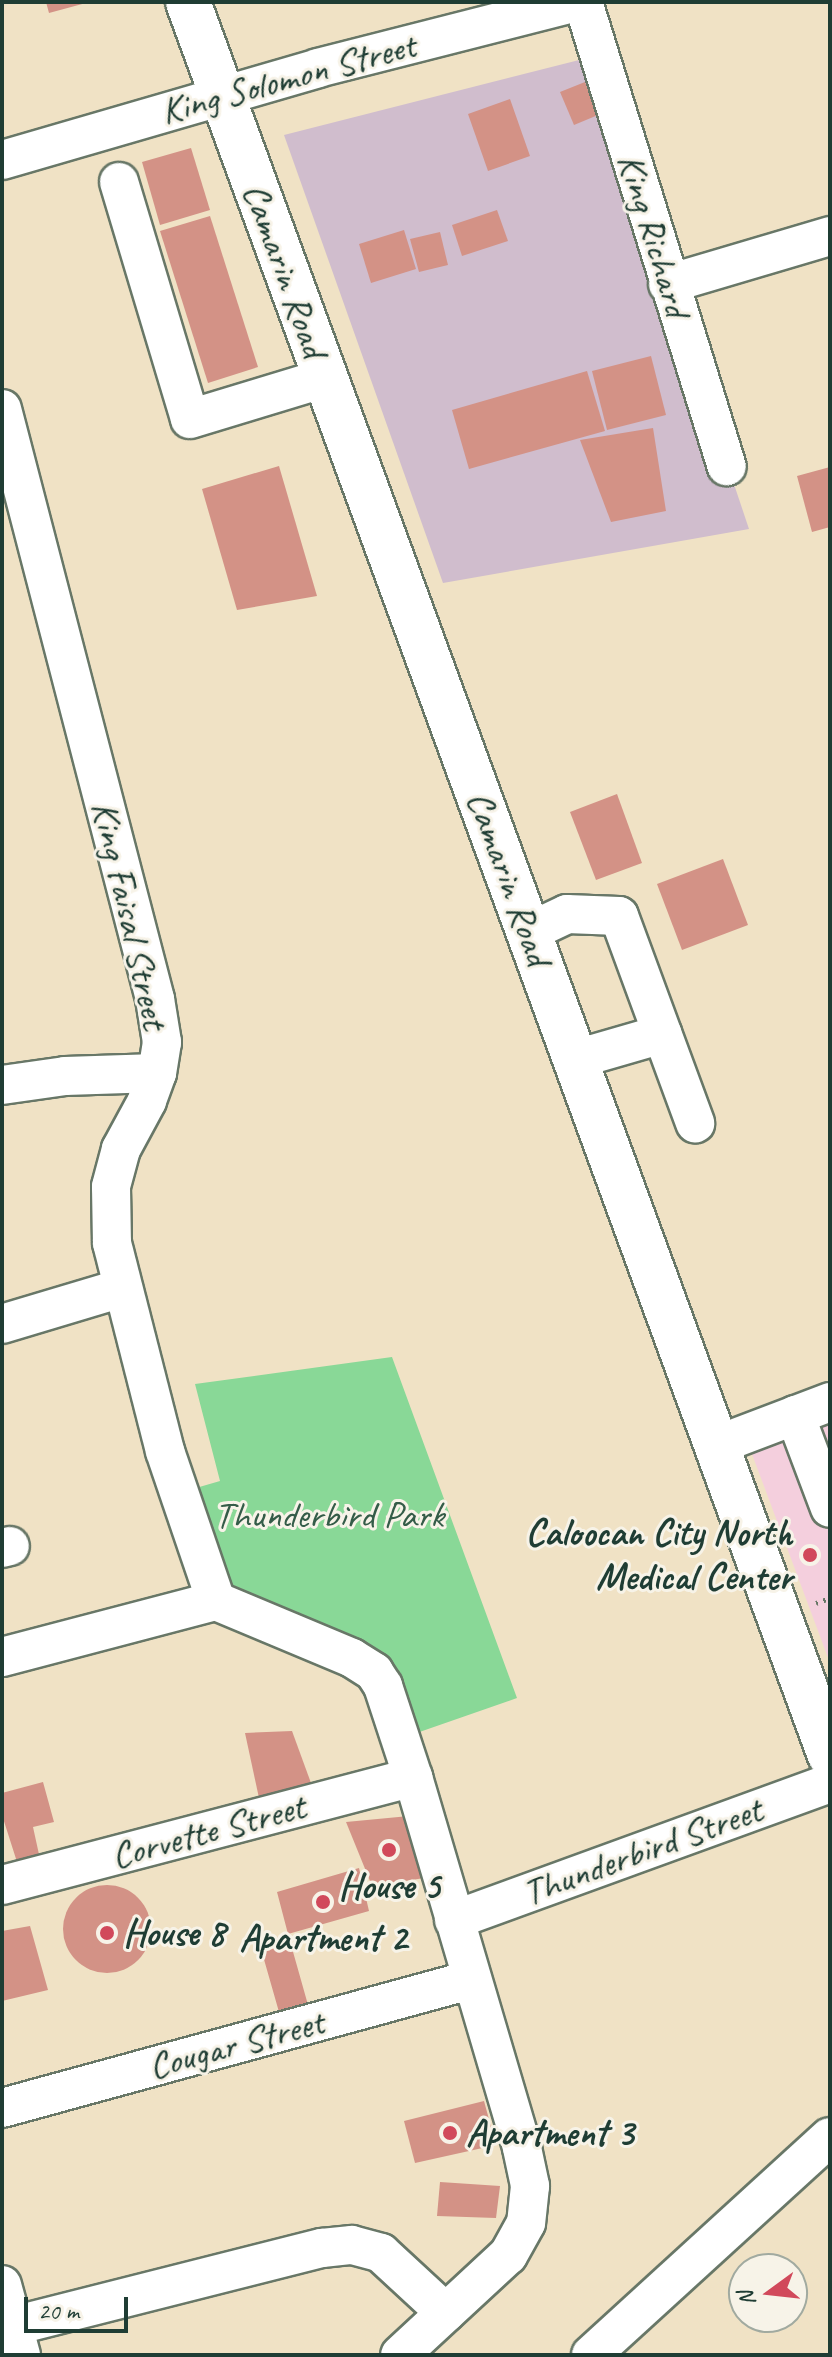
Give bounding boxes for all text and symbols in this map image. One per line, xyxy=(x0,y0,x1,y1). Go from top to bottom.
street label: King Solomon Street xyxy=(155,22,421,134)
street label: King Richard xyxy=(608,148,700,322)
street label: Camarin Road xyxy=(232,177,338,363)
street label: Camarin Road xyxy=(456,785,562,971)
street label: King Faisal Street xyxy=(82,796,178,1034)
park label: Thunderbird Park xyxy=(214,1492,444,1538)
place label: Caloocan City North Medical Center xyxy=(524,1510,792,1600)
marker: Caloocan City North Medical Center xyxy=(799,1544,821,1566)
street label: Corvette Street xyxy=(106,1783,310,1879)
street label: Thunderbird Street xyxy=(516,1786,768,1916)
marker: House 5 xyxy=(380,1841,398,1859)
place label: House 5 xyxy=(338,1863,440,1909)
marker: Apartment 2 xyxy=(314,1893,332,1911)
place label: House 8 xyxy=(123,1910,225,1956)
place label: Apartment 2 xyxy=(239,1915,407,1961)
marker: House 8 xyxy=(98,1924,116,1942)
street label: Cougar Street xyxy=(143,1999,329,2089)
place label: Apartment 3 xyxy=(466,2110,634,2156)
marker: Apartment 3 xyxy=(441,2124,459,2142)
north arrow xyxy=(728,2253,808,2333)
scale bar xyxy=(28,2281,132,2331)
text: N xyxy=(731,2288,762,2309)
text: 20 m xyxy=(38,2296,79,2326)

